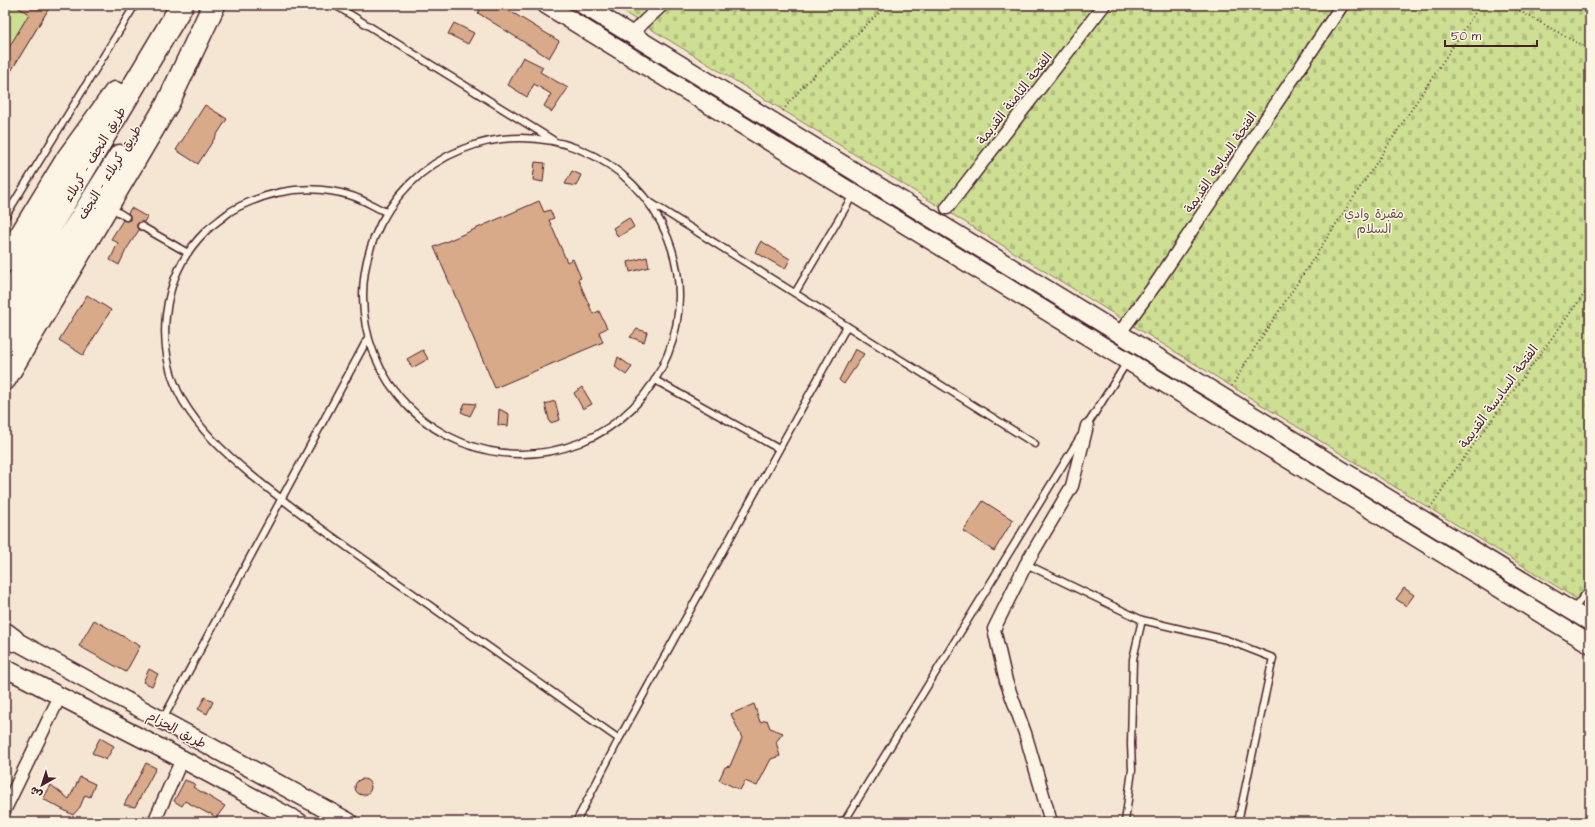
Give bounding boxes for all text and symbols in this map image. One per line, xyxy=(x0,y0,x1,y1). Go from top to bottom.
scale bar xyxy=(1445,22,1537,48)
text: 50 m xyxy=(1451,28,1482,45)
street label: الفتحة الثامنة القديمة xyxy=(973,49,1057,149)
street label: طريق النجف - کربلاء xyxy=(59,104,130,206)
street label: الفتحة السابعة القديمة xyxy=(1180,108,1262,217)
street label: طريق کربلاء - النجف xyxy=(74,122,146,223)
park label: مقبرة وادي السلام xyxy=(1344,205,1404,239)
street label: الفتحة السادسة القديمة xyxy=(1455,341,1543,452)
street label: طريق الحزام xyxy=(143,707,209,754)
north arrow xyxy=(22,765,62,805)
text: ش xyxy=(27,783,45,802)

